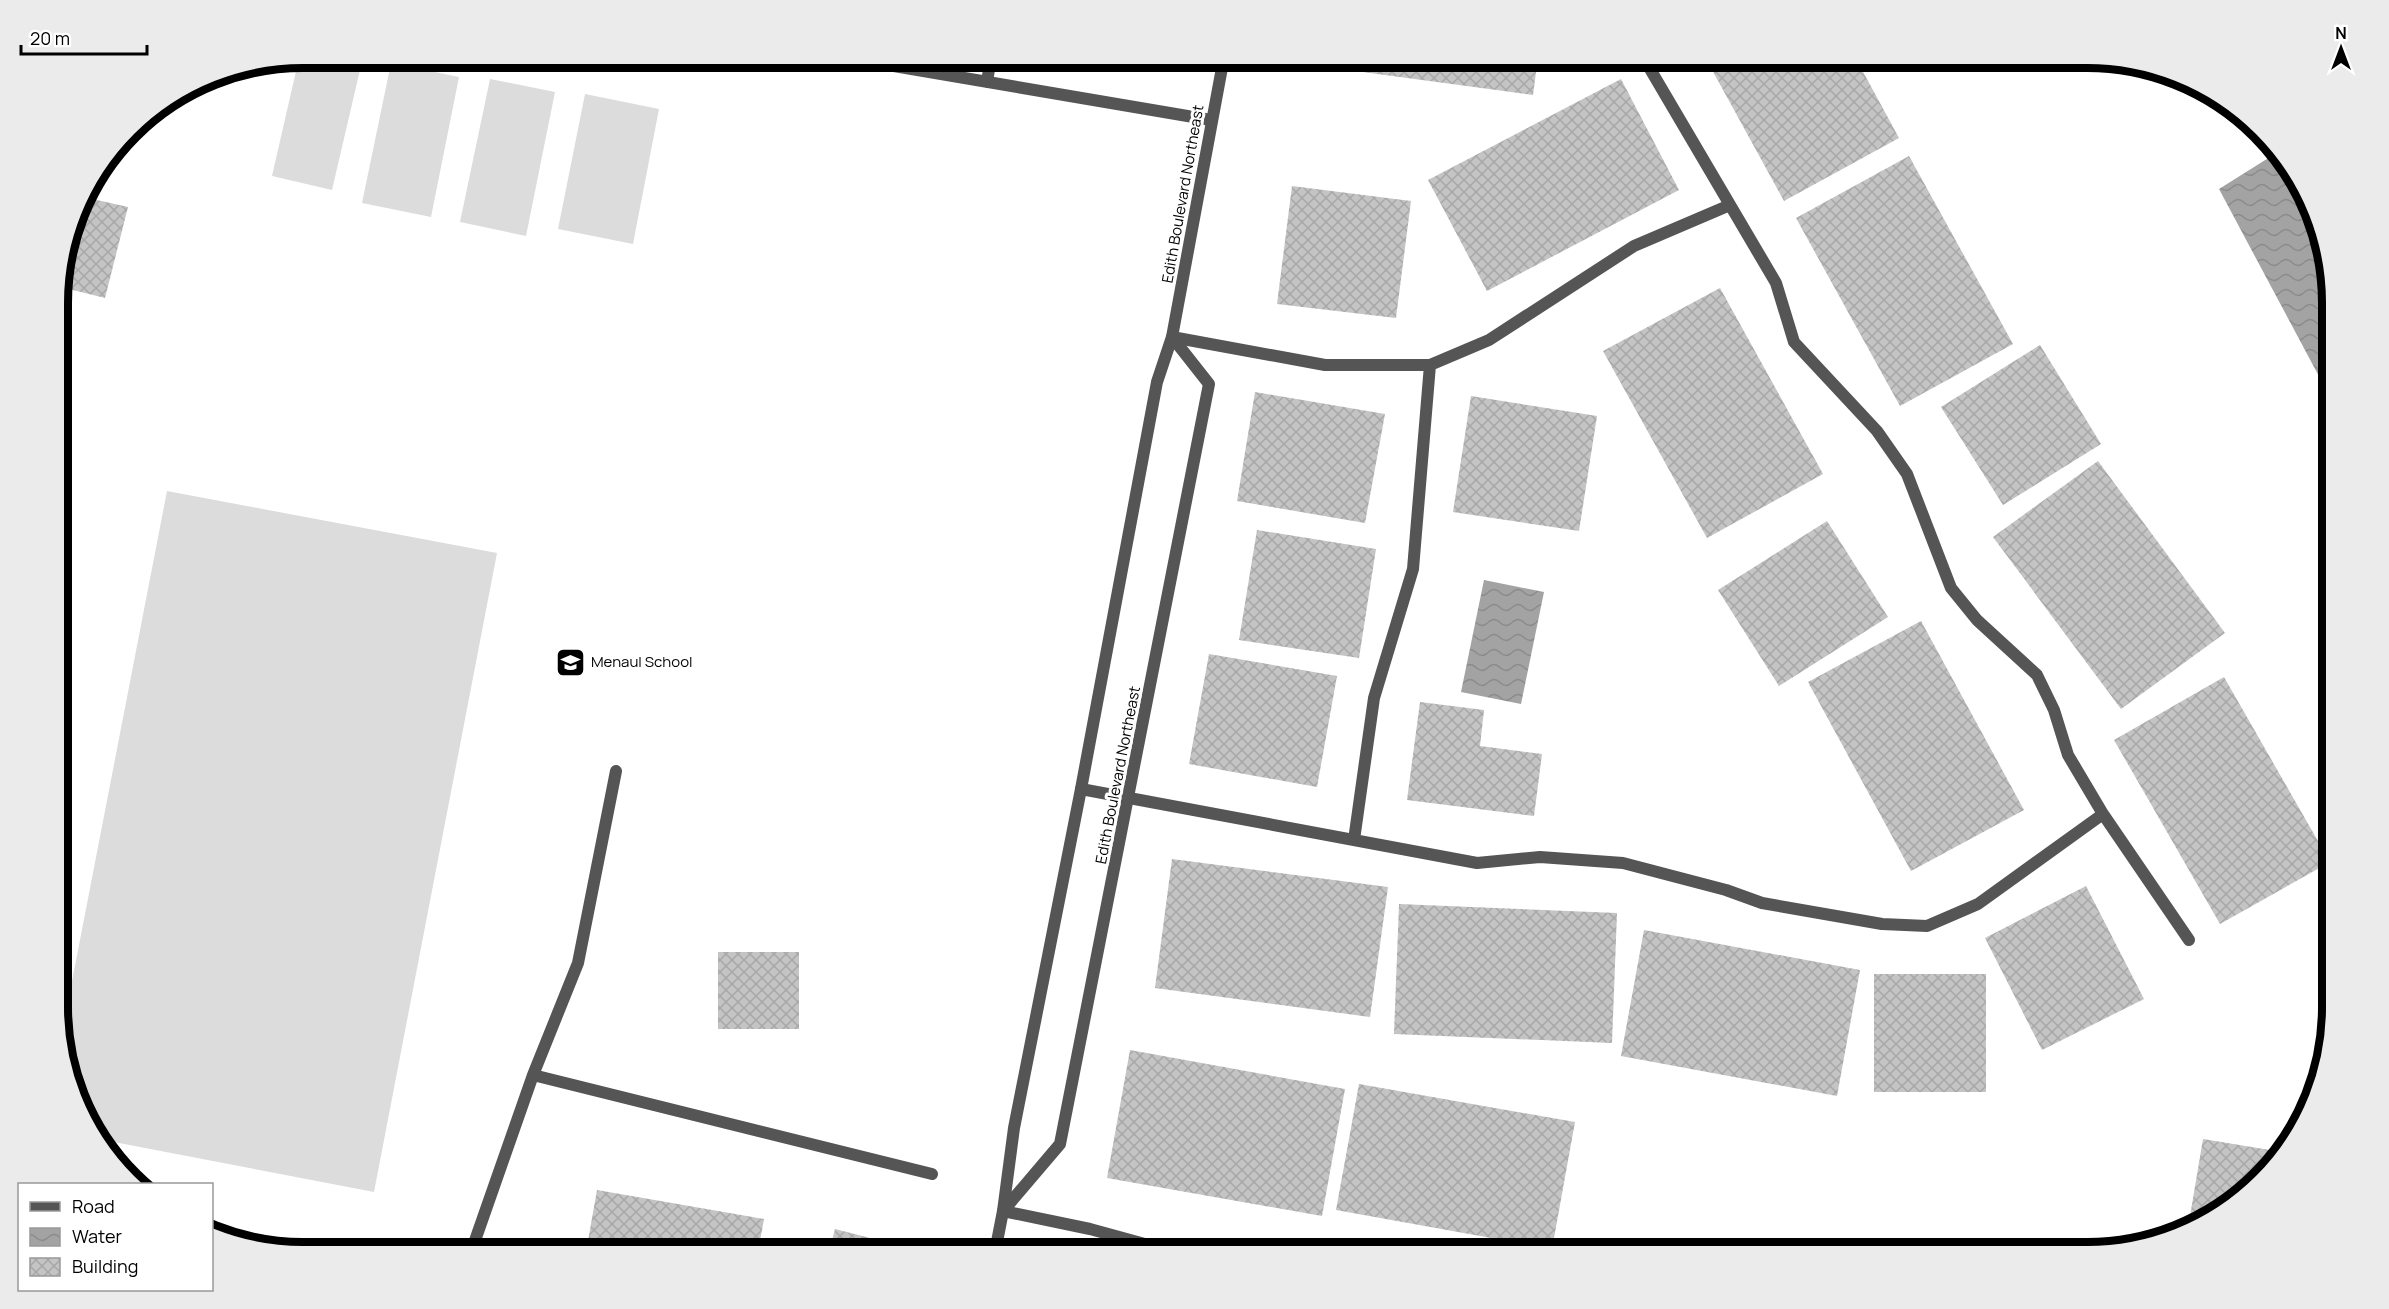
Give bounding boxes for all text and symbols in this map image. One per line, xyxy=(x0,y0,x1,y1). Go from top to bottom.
scale bar xyxy=(21,18,147,56)
north arrow xyxy=(2311,18,2371,78)
text: N xyxy=(2335,22,2347,44)
text: 20 m xyxy=(30,26,70,50)
street label: Edith Boulevard Northeast xyxy=(1156,103,1209,285)
school or university icon: Menaul School xyxy=(554,646,586,678)
place label: Menaul School xyxy=(591,651,693,672)
street label: Edith Boulevard Northeast xyxy=(1090,684,1145,866)
legend xyxy=(18,1183,213,1291)
text: Road xyxy=(72,1194,115,1218)
text: Water xyxy=(72,1224,122,1248)
text: Building xyxy=(72,1254,138,1278)

